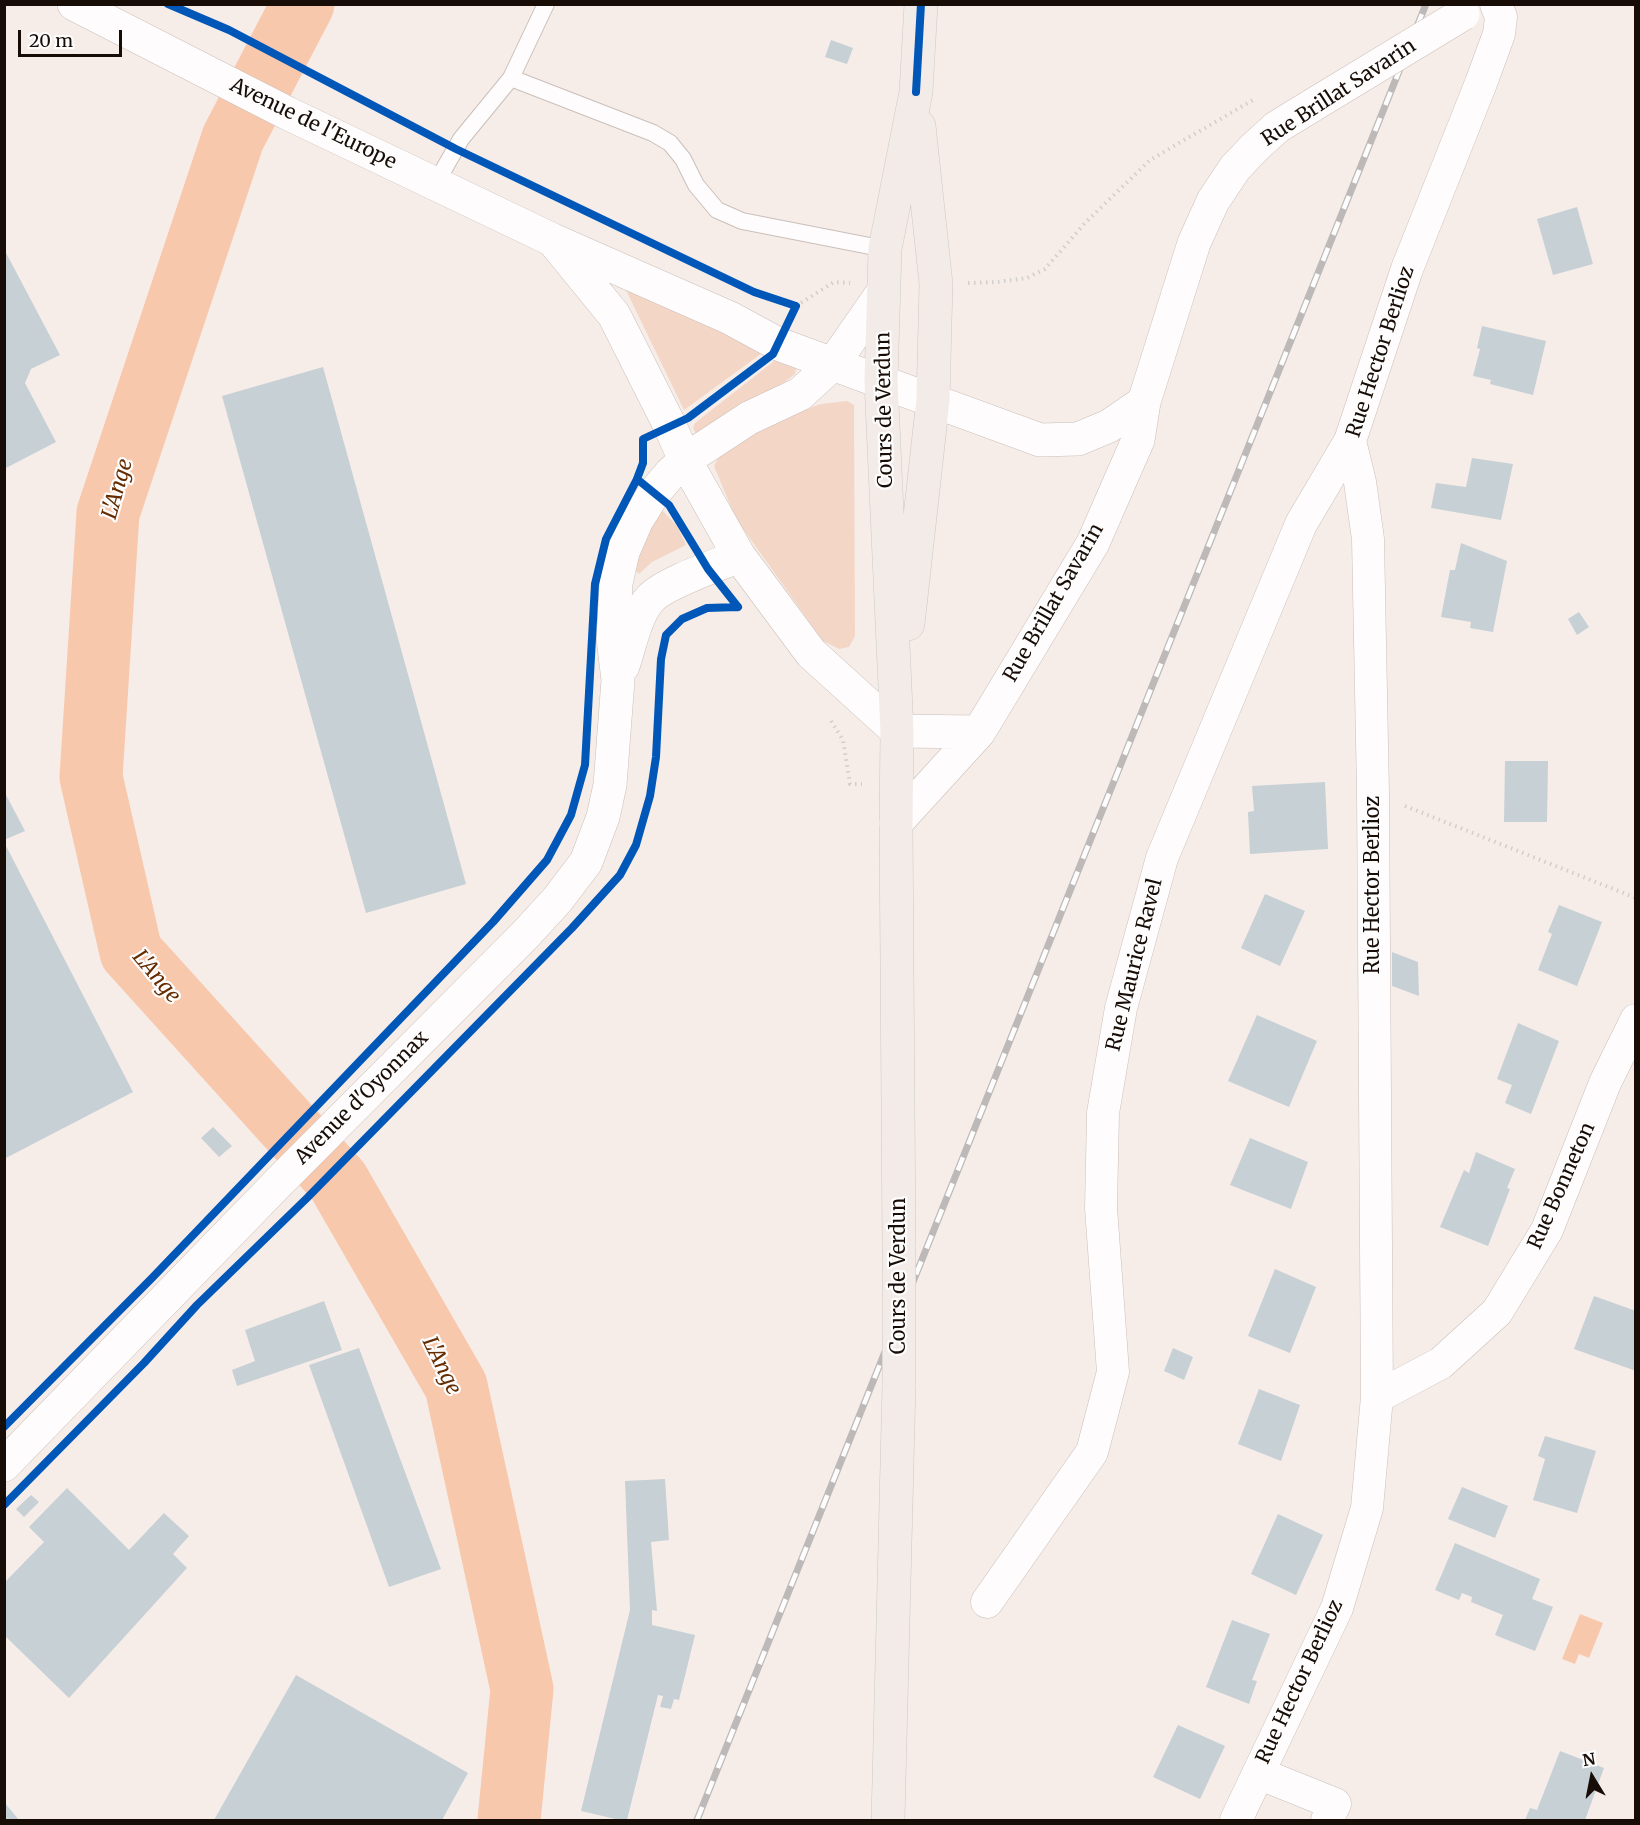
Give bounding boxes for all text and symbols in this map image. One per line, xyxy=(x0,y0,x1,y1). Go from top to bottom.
scale bar xyxy=(21,18,124,56)
text: 20 m xyxy=(29,29,73,52)
street label: Rue Brillat Savarin xyxy=(1257,34,1421,152)
street label: Avenue de l'Europe xyxy=(226,73,400,175)
street label: Rue Hector Berlioz xyxy=(1342,263,1420,441)
street label: Cours de Verdun xyxy=(872,332,898,488)
water label: L'Ange xyxy=(97,456,139,522)
street label: Rue Brillat Savarin xyxy=(999,519,1109,687)
street label: Rue Hector Berlioz xyxy=(1361,796,1385,974)
street label: Rue Maurice Ravel xyxy=(1102,876,1168,1054)
water label: L'Ange xyxy=(127,945,185,1009)
street label: Avenue d'Oyonnax xyxy=(290,1026,434,1170)
street label: Rue Bonneton xyxy=(1523,1119,1601,1253)
street label: Cours de Verdun xyxy=(887,1198,911,1354)
water label: L'Ange xyxy=(416,1333,466,1399)
street label: Rue Hector Berlioz xyxy=(1251,1596,1349,1768)
north arrow xyxy=(1562,1747,1622,1807)
text: N xyxy=(1581,1748,1597,1770)

